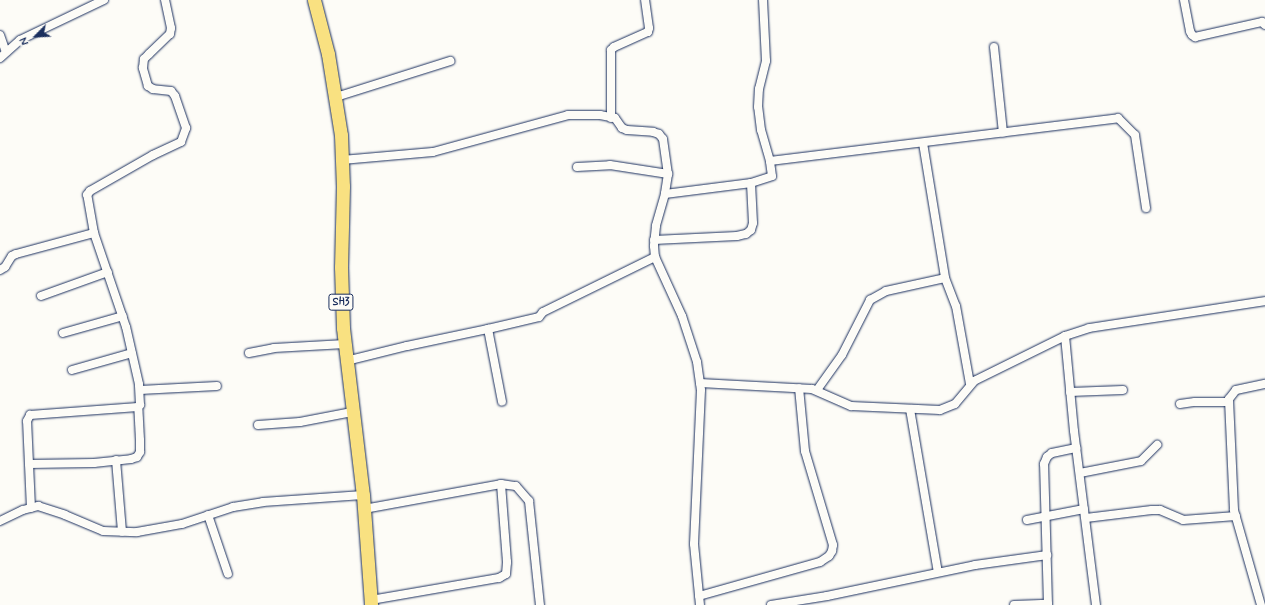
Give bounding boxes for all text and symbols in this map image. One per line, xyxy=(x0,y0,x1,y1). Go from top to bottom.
north arrow xyxy=(16,16,56,56)
text: N xyxy=(17,35,33,47)
road number: SH3 xyxy=(328,293,354,311)

